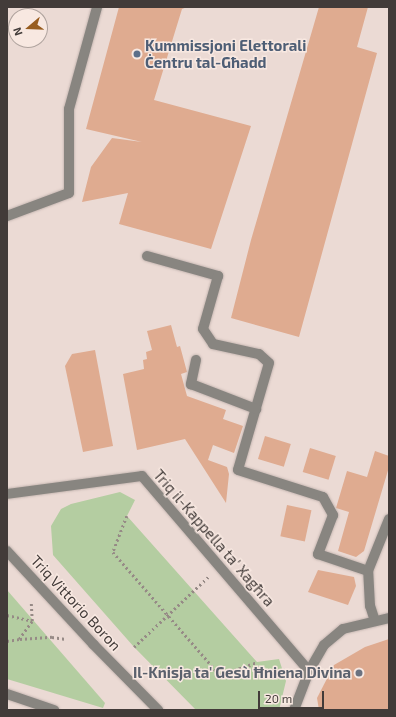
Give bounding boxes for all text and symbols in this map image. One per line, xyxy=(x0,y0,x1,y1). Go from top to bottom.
north arrow xyxy=(8,8,48,48)
text: N xyxy=(10,26,25,38)
place label: Kummissjoni Elettorali Ċentru tal-Għadd xyxy=(145,36,306,71)
marker: Kummissjoni Elettorali Ċentru tal-Għadd xyxy=(132,49,142,59)
street label: Triq il-Kappella ta' Xagħra xyxy=(150,466,278,610)
street label: Triq Vittorio Boron xyxy=(27,551,125,655)
place label: Il-Knisja ta' Gesù Ħniena Divina xyxy=(133,664,351,682)
marker: Il-Knisja ta' Gesù Ħniena Divina xyxy=(354,668,364,678)
scale bar xyxy=(260,683,326,709)
text: 20 m xyxy=(265,691,292,705)

